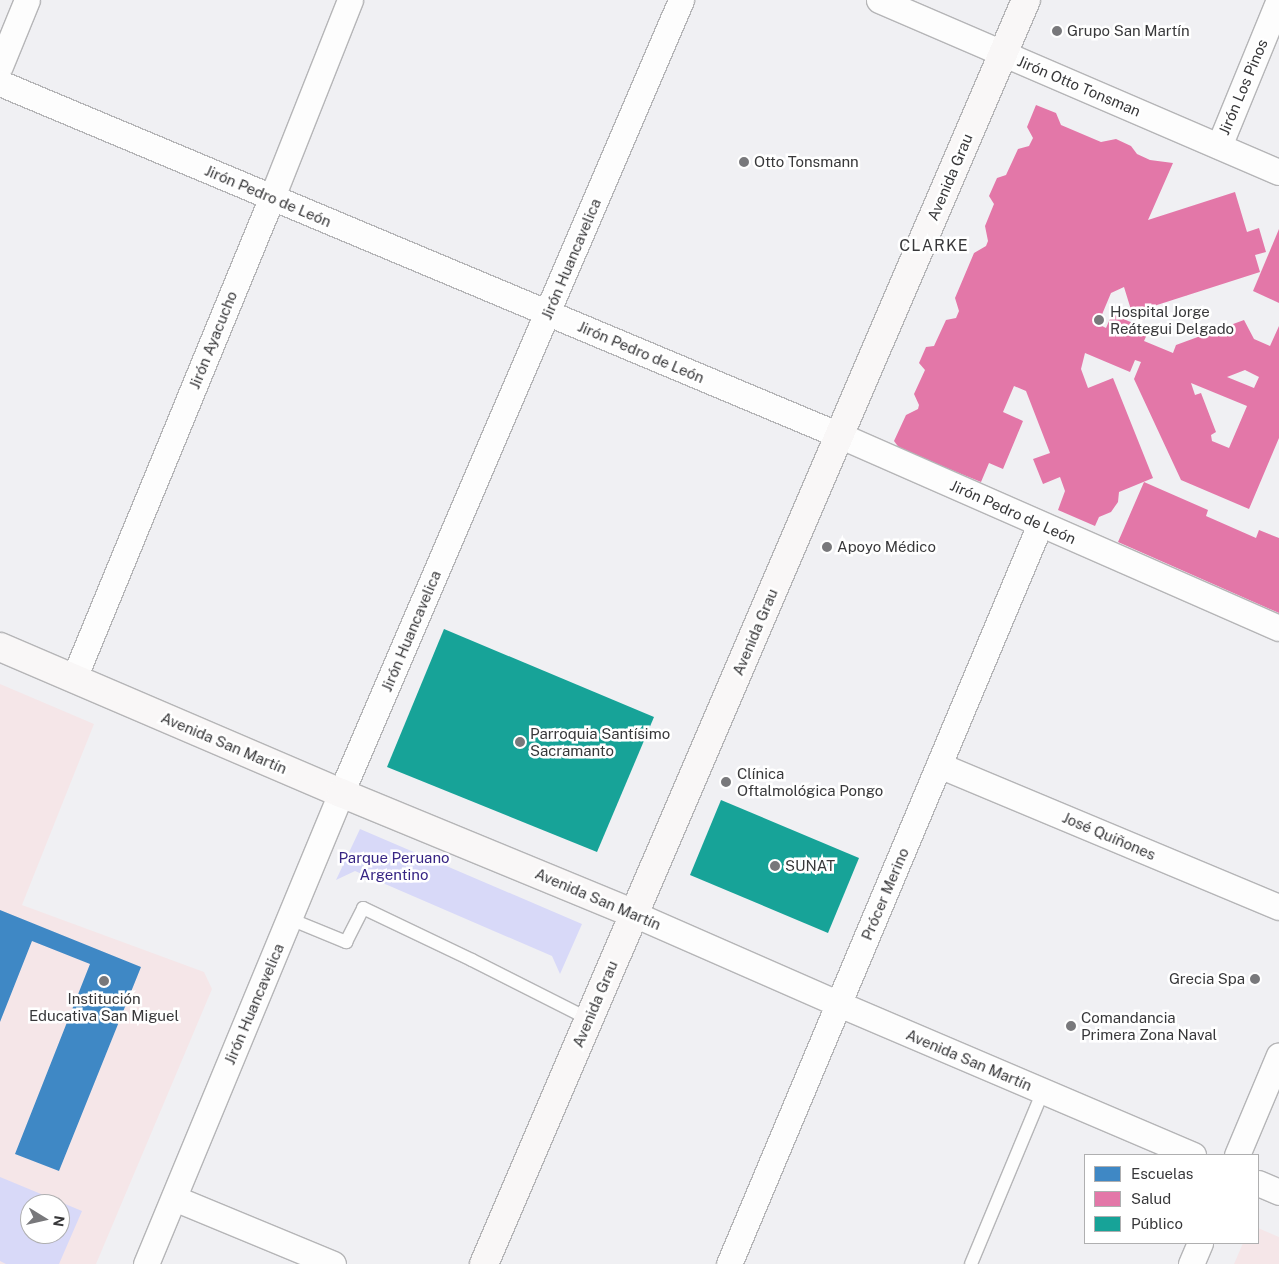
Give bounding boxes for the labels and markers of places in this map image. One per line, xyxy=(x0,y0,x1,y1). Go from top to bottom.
place label: Grupo San Martín xyxy=(1067,22,1190,40)
marker: Grupo San Martín xyxy=(1051,25,1063,37)
place label: Otto Tonsmann xyxy=(754,153,859,171)
marker: Otto Tonsmann xyxy=(738,156,750,168)
place label: Hospital Jorge Reátegui Delgado xyxy=(1110,302,1234,337)
marker: Hospital Jorge Reátegui Delgado xyxy=(1092,313,1106,327)
place label: Apoyo Médico xyxy=(837,538,936,556)
marker: Apoyo Médico xyxy=(821,541,833,553)
place label: Parroquia Santísimo Sacramanto xyxy=(530,724,670,759)
marker: Parroquia Santísimo Sacramanto xyxy=(514,736,526,748)
place label: Clínica Oftalmológica Pongo xyxy=(737,764,883,799)
marker: Clínica Oftalmológica Pongo xyxy=(719,775,733,789)
place label: SUNAT xyxy=(785,857,835,875)
marker: SUNAT xyxy=(769,860,781,872)
place label: Grecia Spa xyxy=(1169,970,1245,988)
marker: Grecia Spa xyxy=(1249,973,1261,985)
marker: Institución Educativa San Miguel xyxy=(98,975,110,987)
place label: Institución Educativa San Miguel xyxy=(29,989,179,1024)
place label: Comandancia Primera Zona Naval xyxy=(1081,1008,1217,1043)
marker: Comandancia Primera Zona Naval xyxy=(1065,1020,1077,1032)

